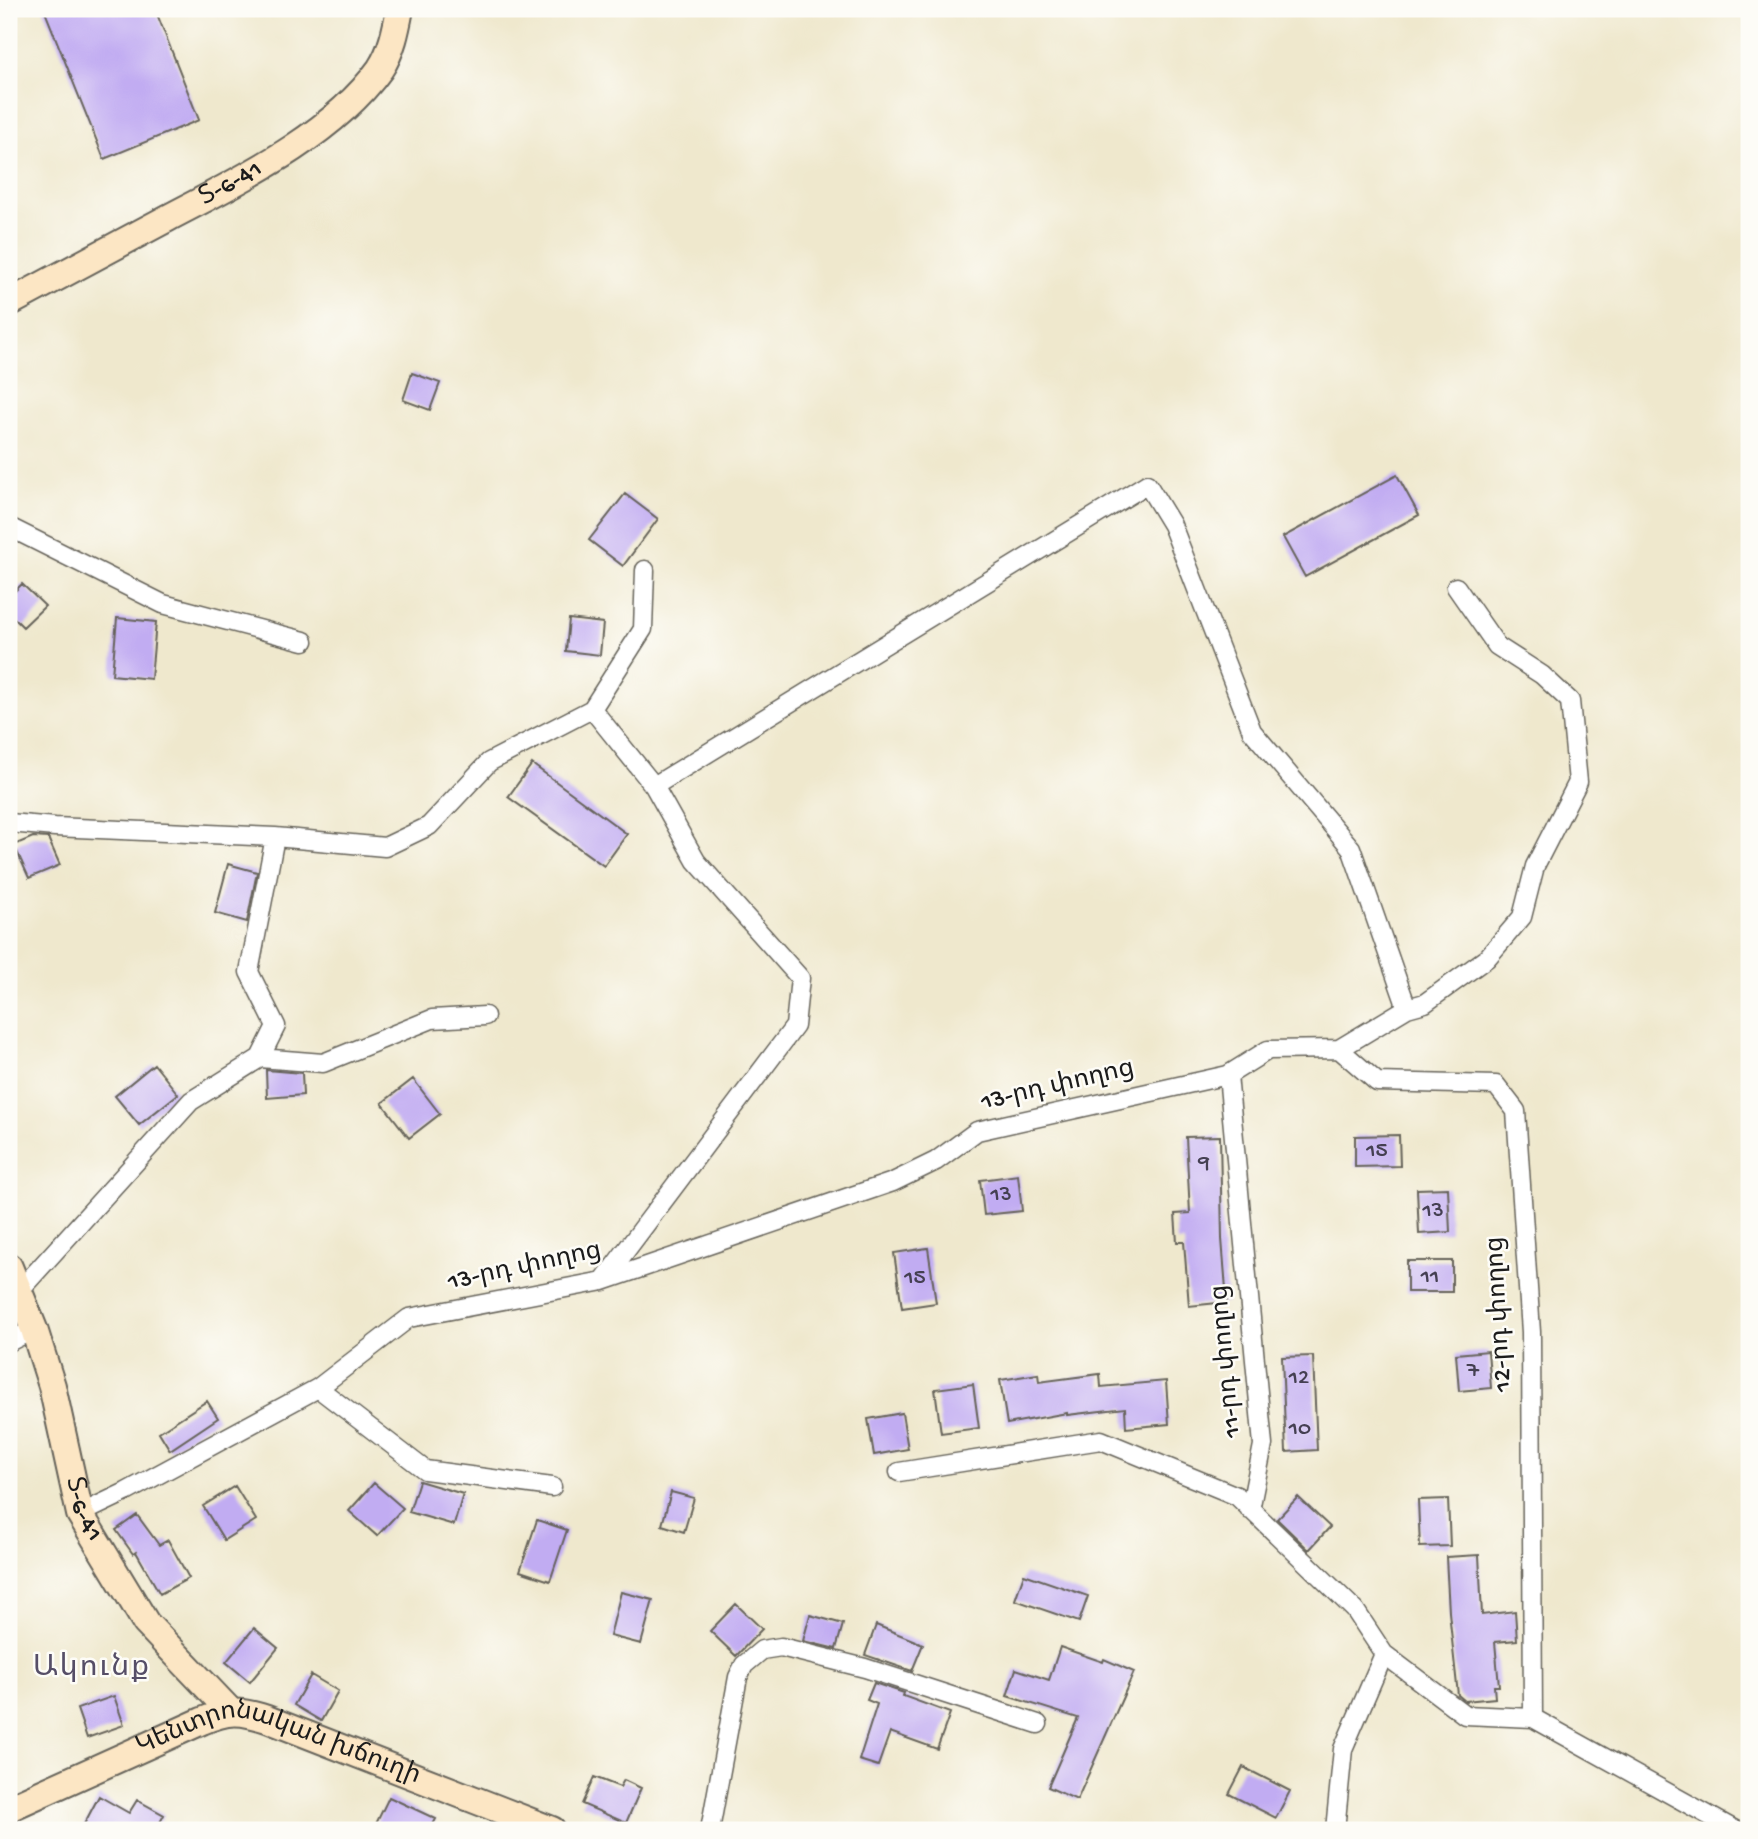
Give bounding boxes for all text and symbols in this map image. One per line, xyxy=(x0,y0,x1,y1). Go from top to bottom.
street label: Տ-6-41 xyxy=(194,155,268,214)
street label: 13-րդ փողոց xyxy=(977,1054,1138,1120)
house number: 15 xyxy=(1365,1138,1388,1165)
house number: 9 xyxy=(1197,1150,1210,1177)
house number: 13 xyxy=(989,1182,1012,1209)
house number: 13 xyxy=(1421,1198,1444,1225)
street label: 12-րդ փողոց xyxy=(1481,1236,1521,1393)
street label: 13-րդ փողոց xyxy=(444,1237,605,1300)
house number: 11 xyxy=(1420,1264,1439,1291)
house number: 15 xyxy=(903,1265,926,1292)
street label: 11-րդ փողոց xyxy=(1206,1283,1250,1440)
house number: 7 xyxy=(1466,1358,1480,1385)
house number: 12 xyxy=(1288,1365,1309,1392)
house number: 10 xyxy=(1288,1416,1311,1443)
street label: Տ-6-41 xyxy=(57,1474,109,1548)
district label: Ակունք xyxy=(33,1651,151,1687)
street label: Կենտրոնական խճուղի xyxy=(132,1696,425,1793)

